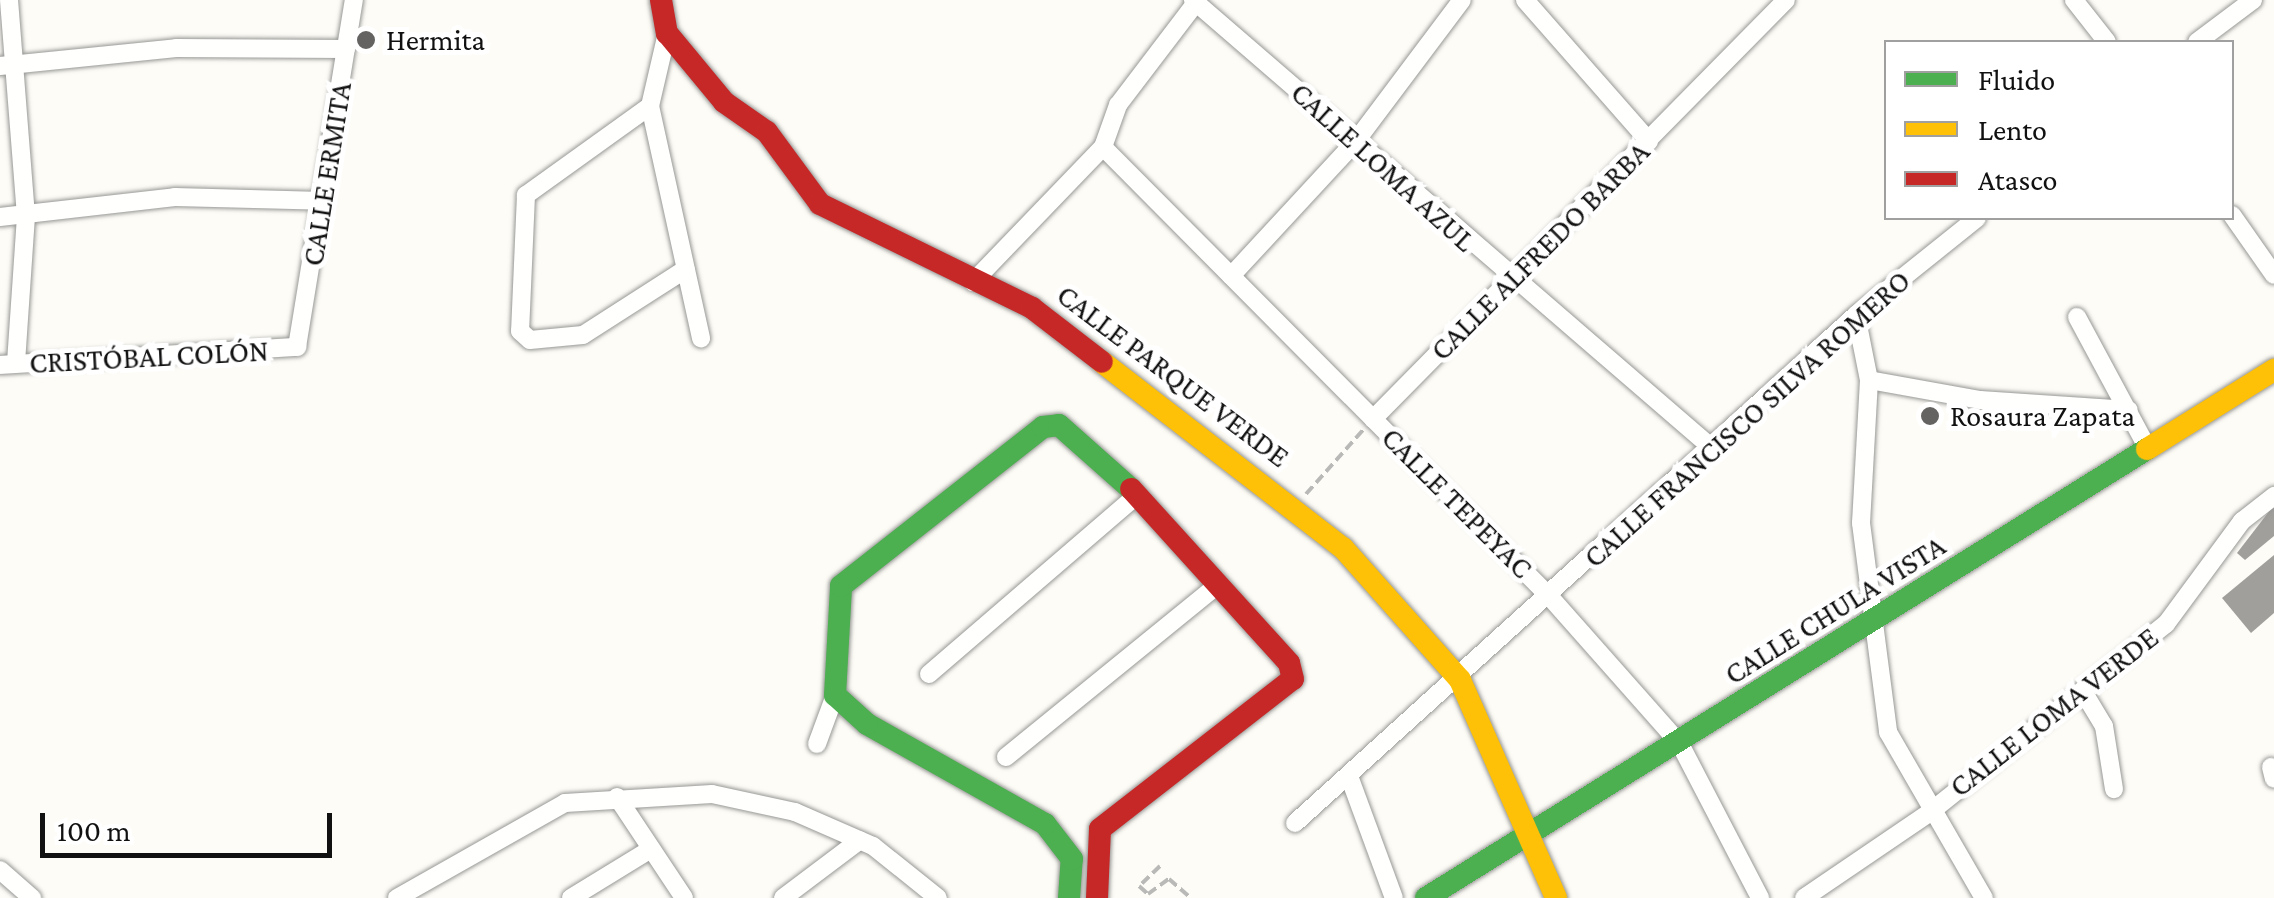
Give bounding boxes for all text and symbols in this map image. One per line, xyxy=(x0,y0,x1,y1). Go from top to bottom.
place label: Hermita xyxy=(386,22,485,58)
marker: Hermita xyxy=(355,29,377,51)
legend xyxy=(1884,40,2234,220)
text: Fluido xyxy=(1978,63,2055,96)
street label: CALLE LOMA AZUL xyxy=(1283,75,1483,259)
street label: CALLE ERMITA xyxy=(295,80,359,268)
text: Lento xyxy=(1978,113,2047,146)
street label: CALLE ALFREDO BARBA xyxy=(1423,134,1657,368)
text: Atasco xyxy=(1978,163,2057,196)
street label: CALLE FRANCISCO SILVA ROMERO xyxy=(1576,263,1918,575)
street label: CALLE PARQUE VERDE xyxy=(1050,277,1296,475)
street label: CRISTÓBAL COLÓN xyxy=(28,333,270,381)
place label: Rosaura Zapata xyxy=(1950,398,2135,434)
marker: Rosaura Zapata xyxy=(1919,405,1941,427)
street label: CALLE TEPEYAC xyxy=(1374,420,1540,586)
street label: CALLE CHULA VISTA xyxy=(1718,528,1952,692)
street label: CALLE LOMA VERDE xyxy=(1942,619,2166,805)
scale bar xyxy=(45,793,338,855)
text: 100 m xyxy=(57,814,131,847)

